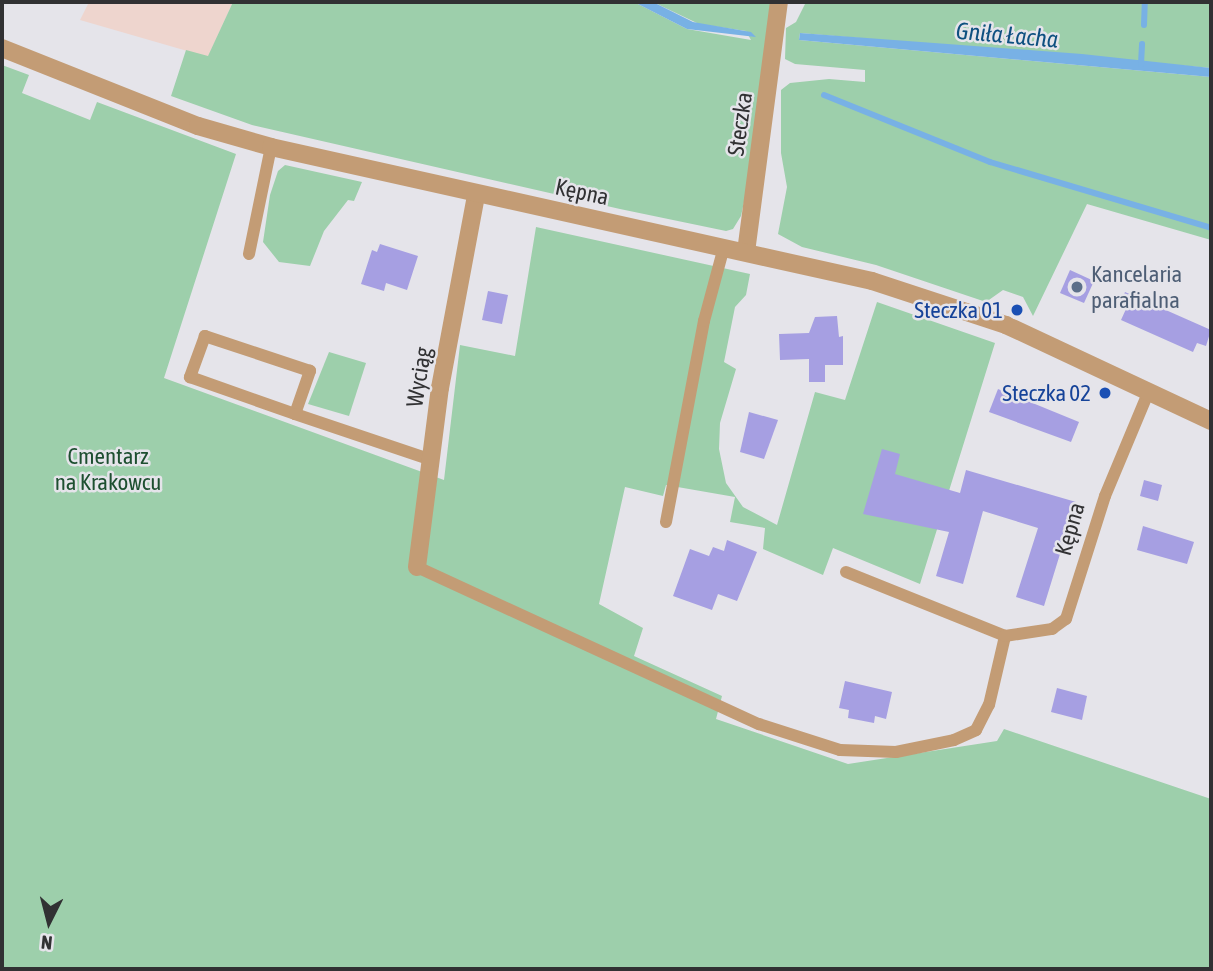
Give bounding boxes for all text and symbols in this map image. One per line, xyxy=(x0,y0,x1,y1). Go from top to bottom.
water label: Gniła Łacha xyxy=(955,16,1059,54)
street label: Steczka xyxy=(722,90,758,158)
street label: Kępna xyxy=(553,173,611,211)
place label: Kancelaria parafialna xyxy=(1091,260,1182,314)
marker: Kancelaria parafialna xyxy=(1069,279,1085,295)
place label: Steczka 01 xyxy=(914,296,1003,324)
marker: Steczka 01 xyxy=(1009,302,1025,318)
street label: Wyciąg xyxy=(401,345,437,409)
place label: Steczka 02 xyxy=(1002,379,1091,407)
marker: Steczka 02 xyxy=(1097,385,1113,401)
park label: Cmentarz na Krakowcu xyxy=(55,442,161,496)
street label: Kępna xyxy=(1049,499,1091,559)
north arrow xyxy=(14,887,84,957)
text: N xyxy=(40,931,54,954)

